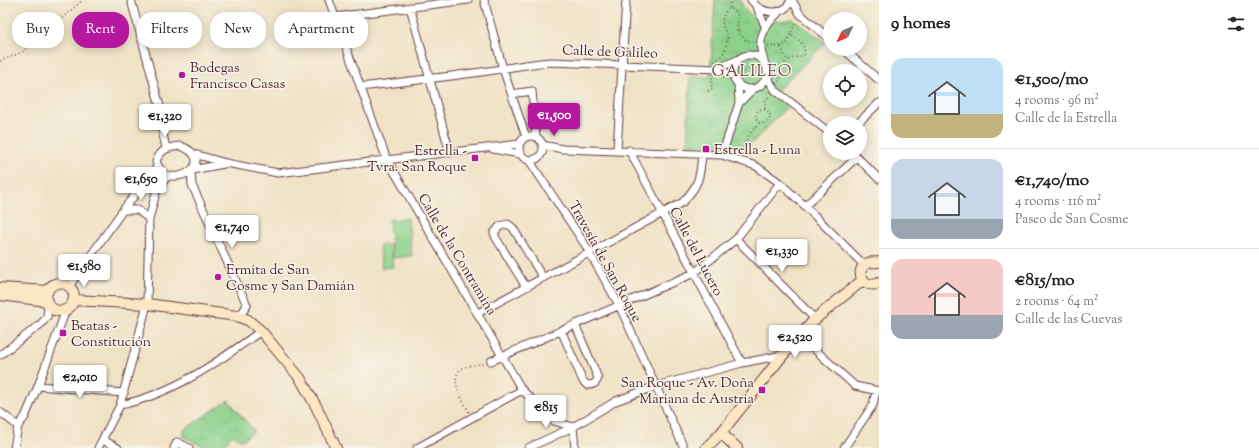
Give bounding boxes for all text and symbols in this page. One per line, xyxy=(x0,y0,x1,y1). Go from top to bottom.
chip: Buy xyxy=(12,12,64,48)
chip: Rent xyxy=(72,12,129,48)
chip: Filters xyxy=(137,12,202,48)
chip: New xyxy=(210,12,266,48)
chip: Apartment xyxy=(274,12,368,48)
north arrow xyxy=(823,12,867,56)
map controls xyxy=(823,12,867,160)
text: 9 homes xyxy=(891,12,950,36)
icon: filters xyxy=(1225,13,1247,35)
street label: Calle de Galileo xyxy=(562,41,658,65)
place label: Bodegas Francisco Casas xyxy=(190,59,285,95)
district label: GALILEO xyxy=(712,61,792,84)
button: locate xyxy=(823,64,867,108)
text: €1,500/mo xyxy=(1015,68,1088,92)
marker: Bodegas Francisco Casas xyxy=(177,70,187,80)
icon: home xyxy=(923,74,971,122)
text: 4 rooms · 96 m² xyxy=(1015,92,1099,110)
pin: €1,500 xyxy=(521,103,587,137)
pin: €1,320 xyxy=(132,104,198,138)
text: €1,500 xyxy=(537,107,571,125)
text: €1,320 xyxy=(148,108,182,126)
text: Calle de la Estrella xyxy=(1015,110,1117,128)
button: layers xyxy=(823,116,867,160)
place label: Estrella - Luna xyxy=(714,141,801,161)
place label: Estrella - Tvra. San Roque xyxy=(367,142,467,178)
marker: Estrella - Luna xyxy=(701,144,711,154)
marker: Estrella - Tvra. San Roque xyxy=(470,153,480,163)
pin: €1,650 xyxy=(108,167,174,201)
text: €1,740/mo xyxy=(1015,169,1089,193)
text: €1,650 xyxy=(124,171,158,189)
icon: home xyxy=(923,175,971,223)
street label: Calle de la Contramina xyxy=(412,190,501,320)
text: 4 rooms · 116 m² xyxy=(1015,193,1101,211)
street label: Travesía de San Roque xyxy=(563,198,646,326)
street label: Calle del Lucero xyxy=(663,204,727,300)
text: Paseo de San Cosme xyxy=(1015,211,1128,229)
pin: €1,740 xyxy=(199,215,265,249)
text: €1,740 xyxy=(215,219,249,237)
pin: €1,330 xyxy=(749,239,815,273)
text: €1,330 xyxy=(766,243,798,261)
pin: €1,580 xyxy=(51,254,117,288)
text: €1,580 xyxy=(67,258,101,276)
place label: Ermita de San Cosme y San Damián xyxy=(226,261,355,297)
text: €815/mo xyxy=(1015,269,1075,293)
marker: Ermita de San Cosme y San Damián xyxy=(213,272,223,282)
icon: home xyxy=(923,275,971,323)
text: 2 rooms · 64 m² xyxy=(1015,293,1098,311)
text: Calle de las Cuevas xyxy=(1015,311,1122,329)
place label: Beatas - Constitución xyxy=(71,317,151,353)
pin: €2,520 xyxy=(762,325,828,359)
marker: Beatas - Constitución xyxy=(58,328,68,338)
text: €2,520 xyxy=(778,329,812,347)
pin: €2,010 xyxy=(47,365,113,399)
text: €2,010 xyxy=(63,369,97,387)
place label: San Roque - Av. Doña Mariana de Austria xyxy=(620,374,755,410)
marker: San Roque - Av. Doña Mariana de Austria xyxy=(757,385,767,395)
pin: €815 xyxy=(522,395,570,429)
text: €815 xyxy=(534,399,558,417)

